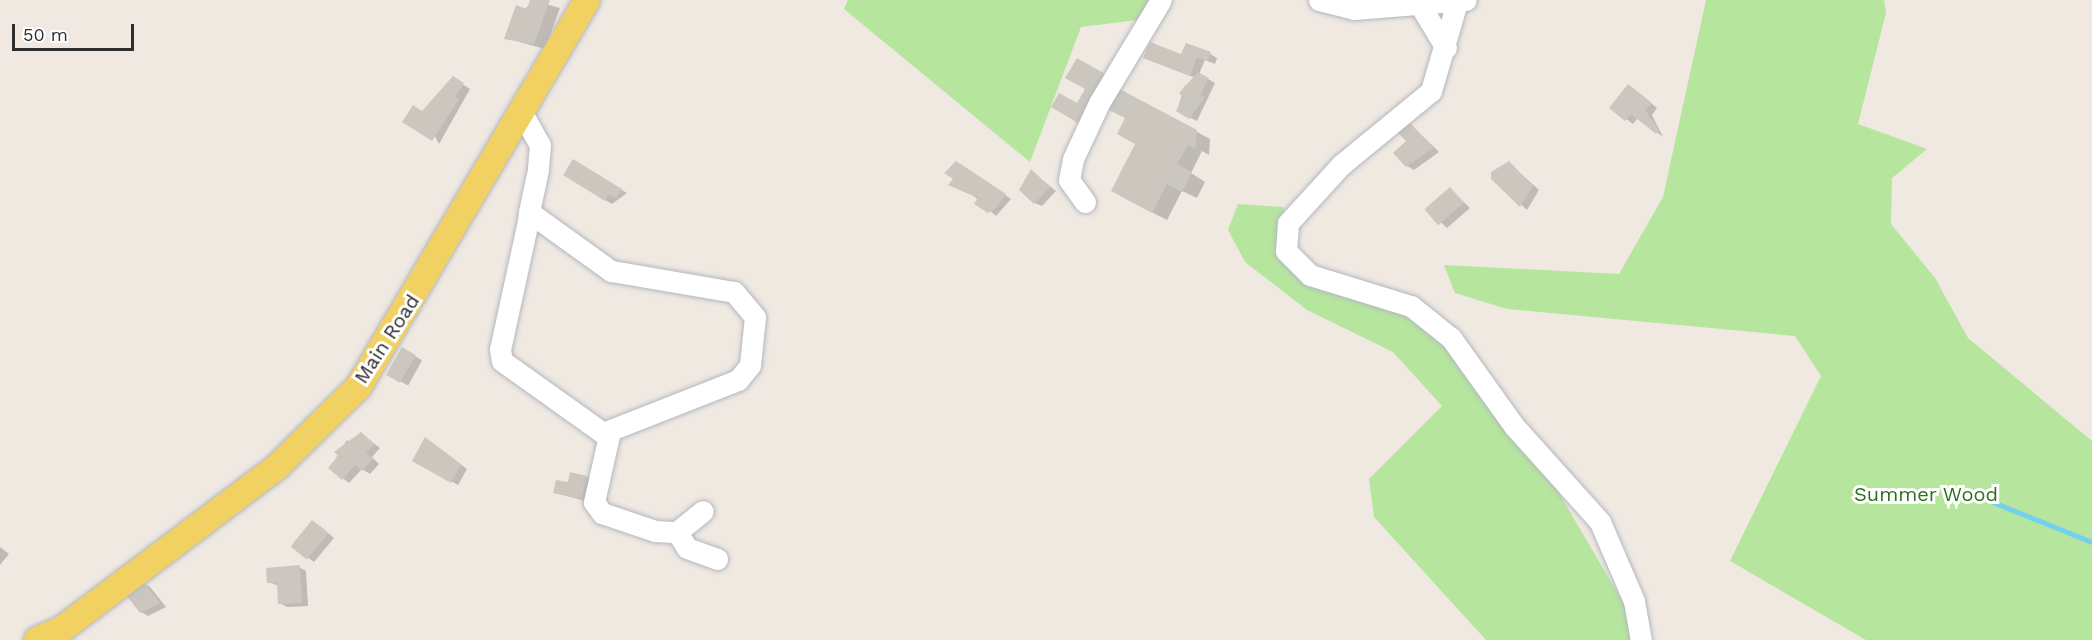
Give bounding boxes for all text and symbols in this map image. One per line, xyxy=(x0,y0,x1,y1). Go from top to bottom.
scale bar xyxy=(15,12,136,50)
text: 50 m xyxy=(23,24,68,45)
street label: Main Road xyxy=(349,290,425,388)
park label: Summer Wood xyxy=(1854,482,1998,506)

